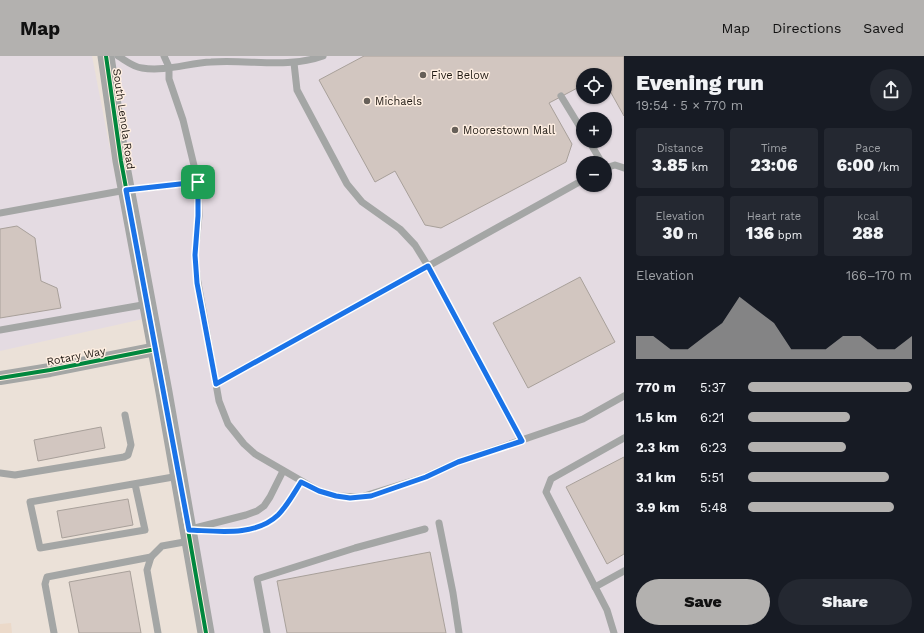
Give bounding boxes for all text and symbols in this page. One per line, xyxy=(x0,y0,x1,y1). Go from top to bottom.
text: Map xyxy=(20,17,60,40)
text: Map xyxy=(722,20,750,36)
text: Directions xyxy=(772,20,841,36)
text: Saved xyxy=(863,20,904,36)
street label: South Lenola Road xyxy=(110,68,137,170)
map controls xyxy=(576,68,612,192)
button: locate xyxy=(576,68,612,104)
place label: Five Below xyxy=(431,69,489,82)
button: share xyxy=(870,69,912,111)
marker: Five Below xyxy=(418,70,428,80)
text: Evening run xyxy=(636,70,764,95)
place label: Michaels xyxy=(375,95,422,108)
marker: Michaels xyxy=(362,96,372,106)
text: 19:54 · 5 × 770 m xyxy=(636,98,743,113)
button: + xyxy=(576,112,612,148)
place label: Moorestown Mall xyxy=(463,124,556,137)
marker: Moorestown Mall xyxy=(450,125,460,135)
text: Distance xyxy=(657,142,703,155)
text: Time xyxy=(761,142,787,155)
text: Pace xyxy=(855,142,881,155)
text: 3.85 xyxy=(652,155,688,175)
text: 23:06 xyxy=(750,155,798,175)
text: 6:00 xyxy=(836,155,874,175)
button: − xyxy=(576,156,612,192)
text: km xyxy=(688,161,708,174)
text: /km xyxy=(874,161,900,174)
pin xyxy=(181,165,215,199)
icon: arrive xyxy=(187,171,209,193)
text: Elevation xyxy=(655,210,705,223)
text: Heart rate xyxy=(747,210,801,223)
text: kcal xyxy=(857,210,879,223)
text: 30 xyxy=(662,223,683,243)
text: 136 xyxy=(746,223,774,243)
text: 288 xyxy=(852,223,884,243)
text: m xyxy=(683,229,698,242)
text: bpm xyxy=(774,229,802,242)
text: Elevation xyxy=(636,268,694,283)
text: 166–170 m xyxy=(846,268,912,283)
street label: Rotary Way xyxy=(46,344,107,369)
text: 770 m xyxy=(636,380,676,395)
text: 5:37 xyxy=(700,380,726,395)
text: 1.5 km xyxy=(636,410,677,425)
text: 6:21 xyxy=(700,410,724,425)
text: 2.3 km xyxy=(636,440,679,455)
text: 6:23 xyxy=(700,440,727,455)
text: 3.1 km xyxy=(636,470,676,485)
text: 5:51 xyxy=(700,470,724,485)
text: 3.9 km xyxy=(636,500,680,515)
text: 5:48 xyxy=(700,500,727,515)
button: Save xyxy=(636,579,770,625)
button: Share xyxy=(778,579,912,625)

